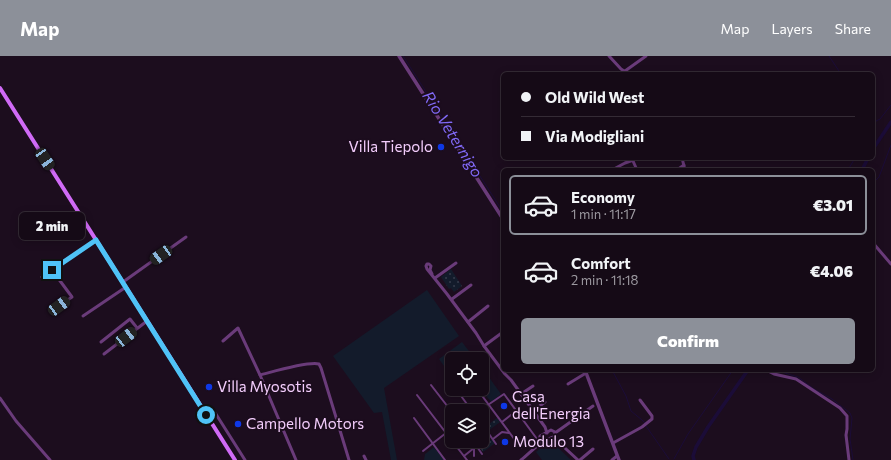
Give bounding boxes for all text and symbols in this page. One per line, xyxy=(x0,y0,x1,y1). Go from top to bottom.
text: Map xyxy=(20,17,59,40)
text: Map xyxy=(721,20,749,37)
text: Layers xyxy=(771,20,813,37)
text: Share xyxy=(835,20,871,37)
water label: Rio Veternigo xyxy=(419,87,488,181)
text: Old Wild West xyxy=(545,88,644,106)
text: Via Modigliani xyxy=(545,127,644,145)
place label: Villa Tiepolo xyxy=(349,137,433,155)
marker: Villa Tiepolo xyxy=(436,142,446,152)
car xyxy=(33,146,57,172)
icon: car xyxy=(523,187,559,223)
text: Economy xyxy=(571,188,635,206)
text: €3.01 xyxy=(813,196,853,214)
text: 1 min · 11:17 xyxy=(571,206,636,222)
callout: 2 min xyxy=(19,212,85,240)
text: 2 min xyxy=(36,218,68,234)
car xyxy=(148,243,174,267)
icon: car xyxy=(523,253,559,289)
text: Comfort xyxy=(571,254,631,272)
route end xyxy=(43,261,61,279)
text: €4.06 xyxy=(810,262,853,280)
text: 2 min · 11:18 xyxy=(571,272,639,288)
car xyxy=(46,294,72,318)
button: Confirm xyxy=(521,318,855,364)
car xyxy=(113,325,139,349)
map controls xyxy=(445,352,489,448)
button: locate xyxy=(445,352,489,396)
place label: Villa Myosotis xyxy=(217,377,312,395)
marker: Villa Myosotis xyxy=(204,382,214,392)
place label: Casa dell'Energia xyxy=(512,387,590,422)
marker: Casa dell'Energia xyxy=(499,401,509,411)
button: layers xyxy=(445,404,489,448)
route start xyxy=(197,406,215,424)
place label: Campello Motors xyxy=(246,414,364,432)
marker: Campello Motors xyxy=(233,419,243,429)
place label: Modulo 13 xyxy=(513,432,584,450)
marker: Modulo 13 xyxy=(500,437,510,447)

